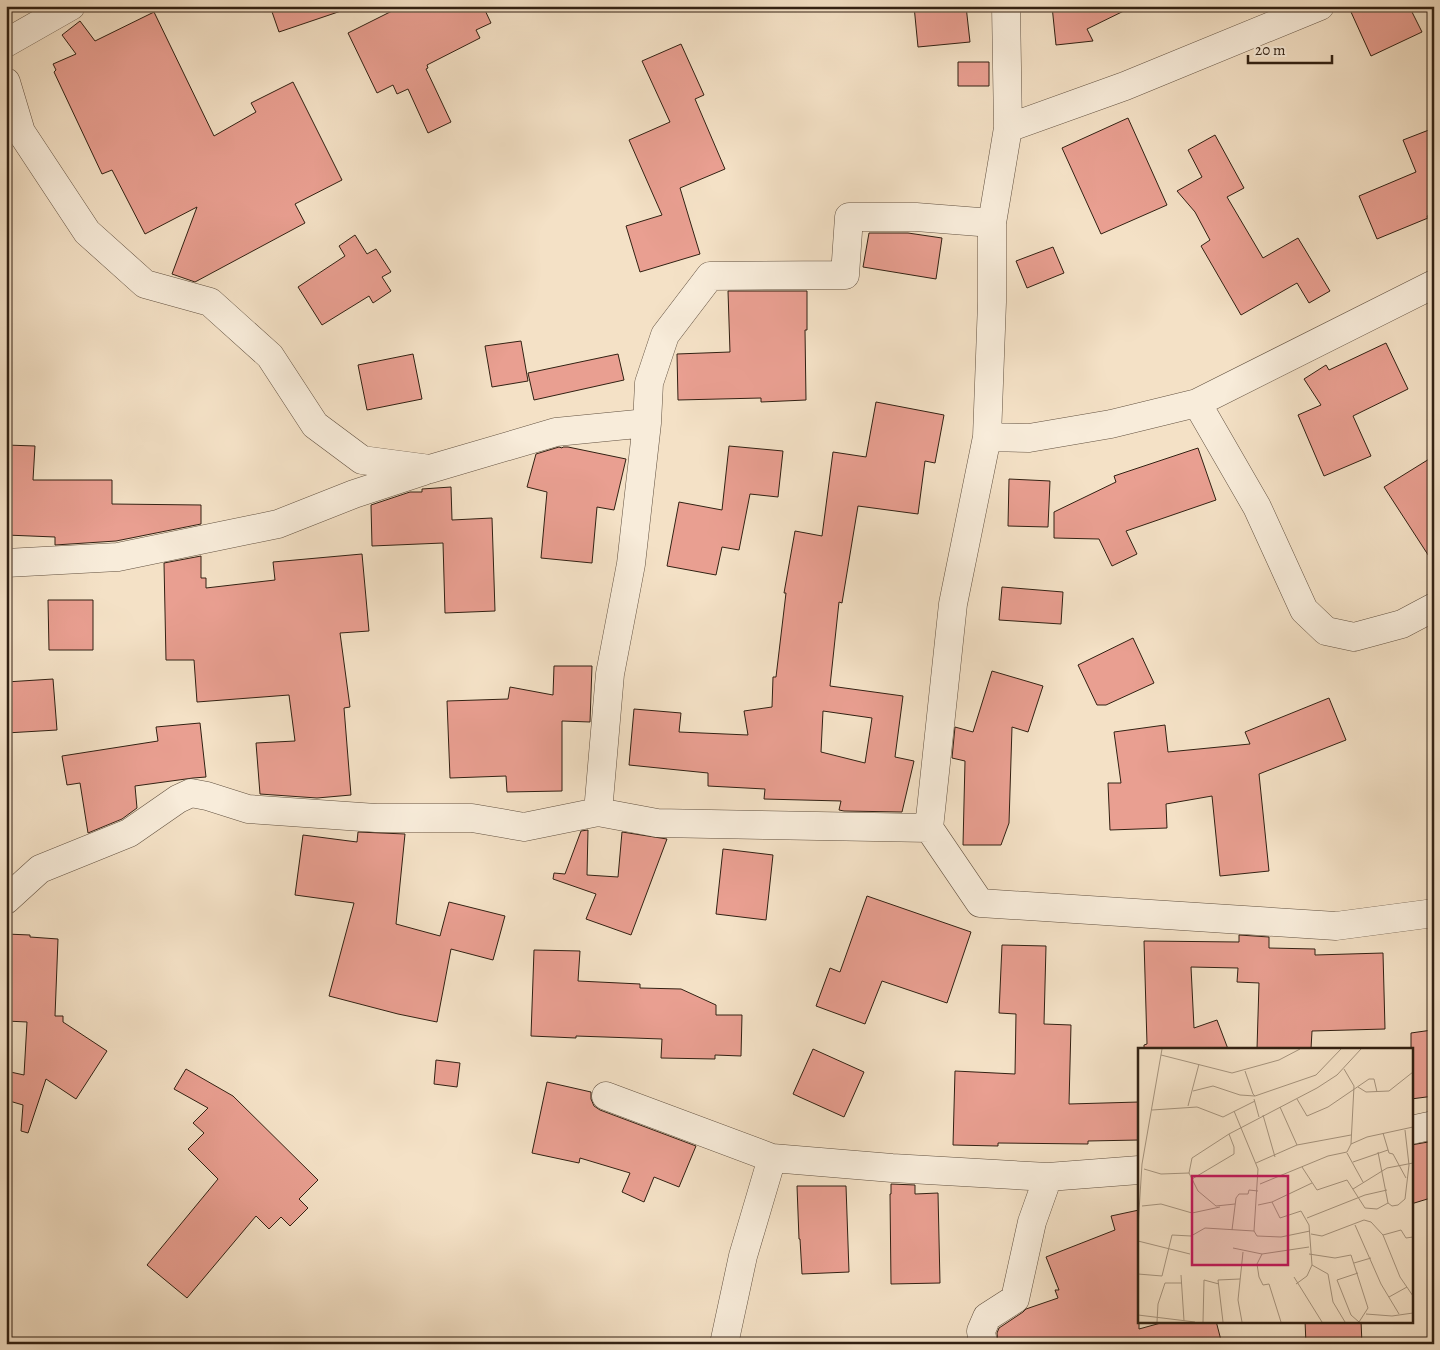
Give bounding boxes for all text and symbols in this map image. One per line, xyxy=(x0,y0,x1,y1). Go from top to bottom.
scale bar xyxy=(1248,32,1331,64)
text: 20 m xyxy=(1255,40,1286,60)
inset map xyxy=(1138,1048,1412,1322)

